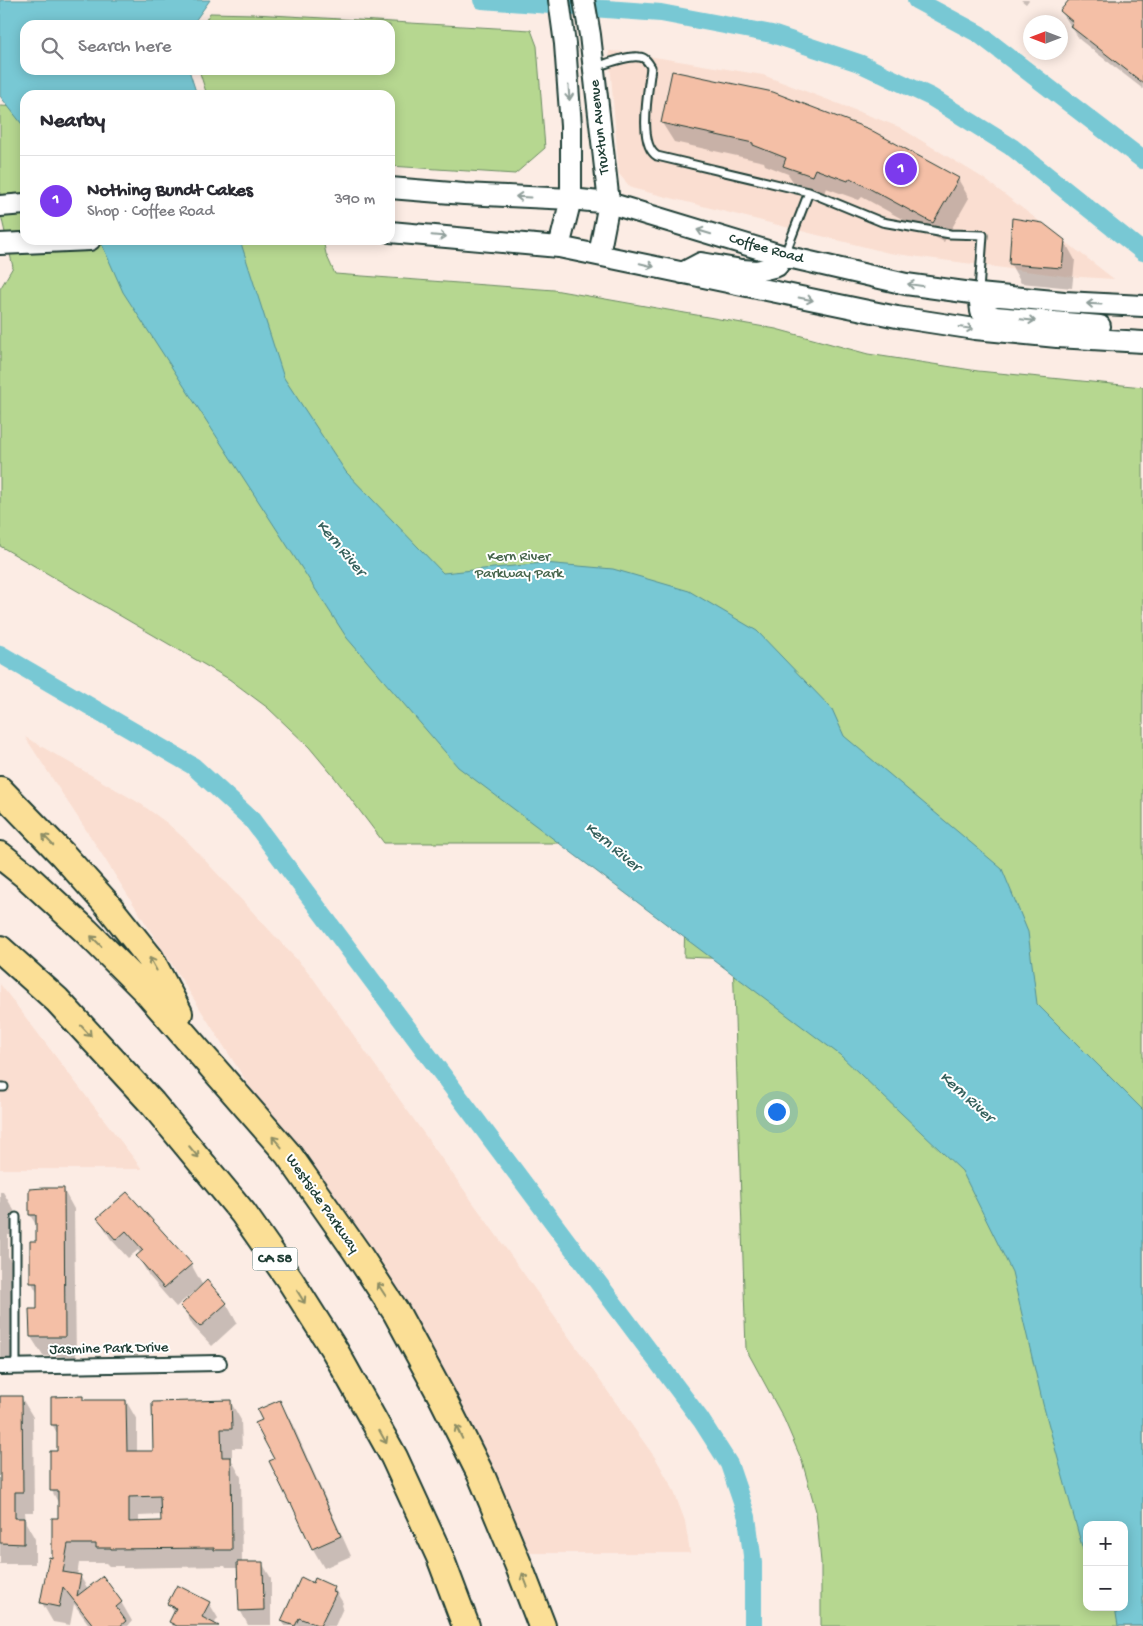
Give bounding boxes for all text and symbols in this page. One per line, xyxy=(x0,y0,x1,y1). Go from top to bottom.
north arrow xyxy=(1023,15,1068,60)
search box xyxy=(20,20,395,75)
icon: search xyxy=(38,34,66,62)
text: Search here xyxy=(78,36,172,59)
street label: Truxtun Avenue xyxy=(586,79,614,176)
one-way arrow xyxy=(564,84,573,100)
text: Nearby xyxy=(40,110,105,135)
pin: 1 xyxy=(885,150,917,188)
text: Nothing Bundt Cakes xyxy=(87,180,253,203)
text: 1 xyxy=(53,191,59,210)
text: 390 m xyxy=(334,191,375,210)
one-way arrow xyxy=(515,192,532,202)
text: Shop · Coffee Road xyxy=(87,203,214,222)
one-way arrow xyxy=(696,226,712,236)
street label: Coffee Road xyxy=(727,230,807,269)
one-way arrow xyxy=(430,231,446,241)
one-way arrow xyxy=(638,261,654,270)
one-way arrow xyxy=(908,280,924,290)
one-way arrow xyxy=(797,295,813,305)
one-way arrow xyxy=(1087,299,1103,308)
one-way arrow xyxy=(1020,315,1036,325)
one-way arrow xyxy=(957,323,973,333)
water label: Kern River xyxy=(311,517,371,583)
park label: Kern River Parkway Park xyxy=(474,548,564,583)
water label: Kern River xyxy=(580,819,646,879)
one-way arrow xyxy=(42,834,55,846)
one-way arrow xyxy=(89,935,102,947)
one-way arrow xyxy=(148,957,157,972)
one-way arrow xyxy=(80,1024,92,1037)
water label: Kern River xyxy=(935,1069,1000,1130)
your location xyxy=(764,1099,790,1125)
one-way arrow xyxy=(272,1136,283,1149)
one-way arrow xyxy=(188,1146,199,1159)
street label: Westside Parkway xyxy=(281,1151,363,1258)
road number: CA 58 xyxy=(252,1248,298,1270)
one-way arrow xyxy=(376,1283,386,1297)
one-way arrow xyxy=(296,1289,306,1303)
street label: Jasmine Park Drive xyxy=(49,1339,169,1359)
one-way arrow xyxy=(454,1425,463,1440)
one-way arrow xyxy=(378,1429,388,1444)
map controls xyxy=(1083,1521,1128,1611)
button: + xyxy=(1083,1521,1128,1566)
button: − xyxy=(1083,1566,1128,1611)
one-way arrow xyxy=(520,1573,529,1589)

